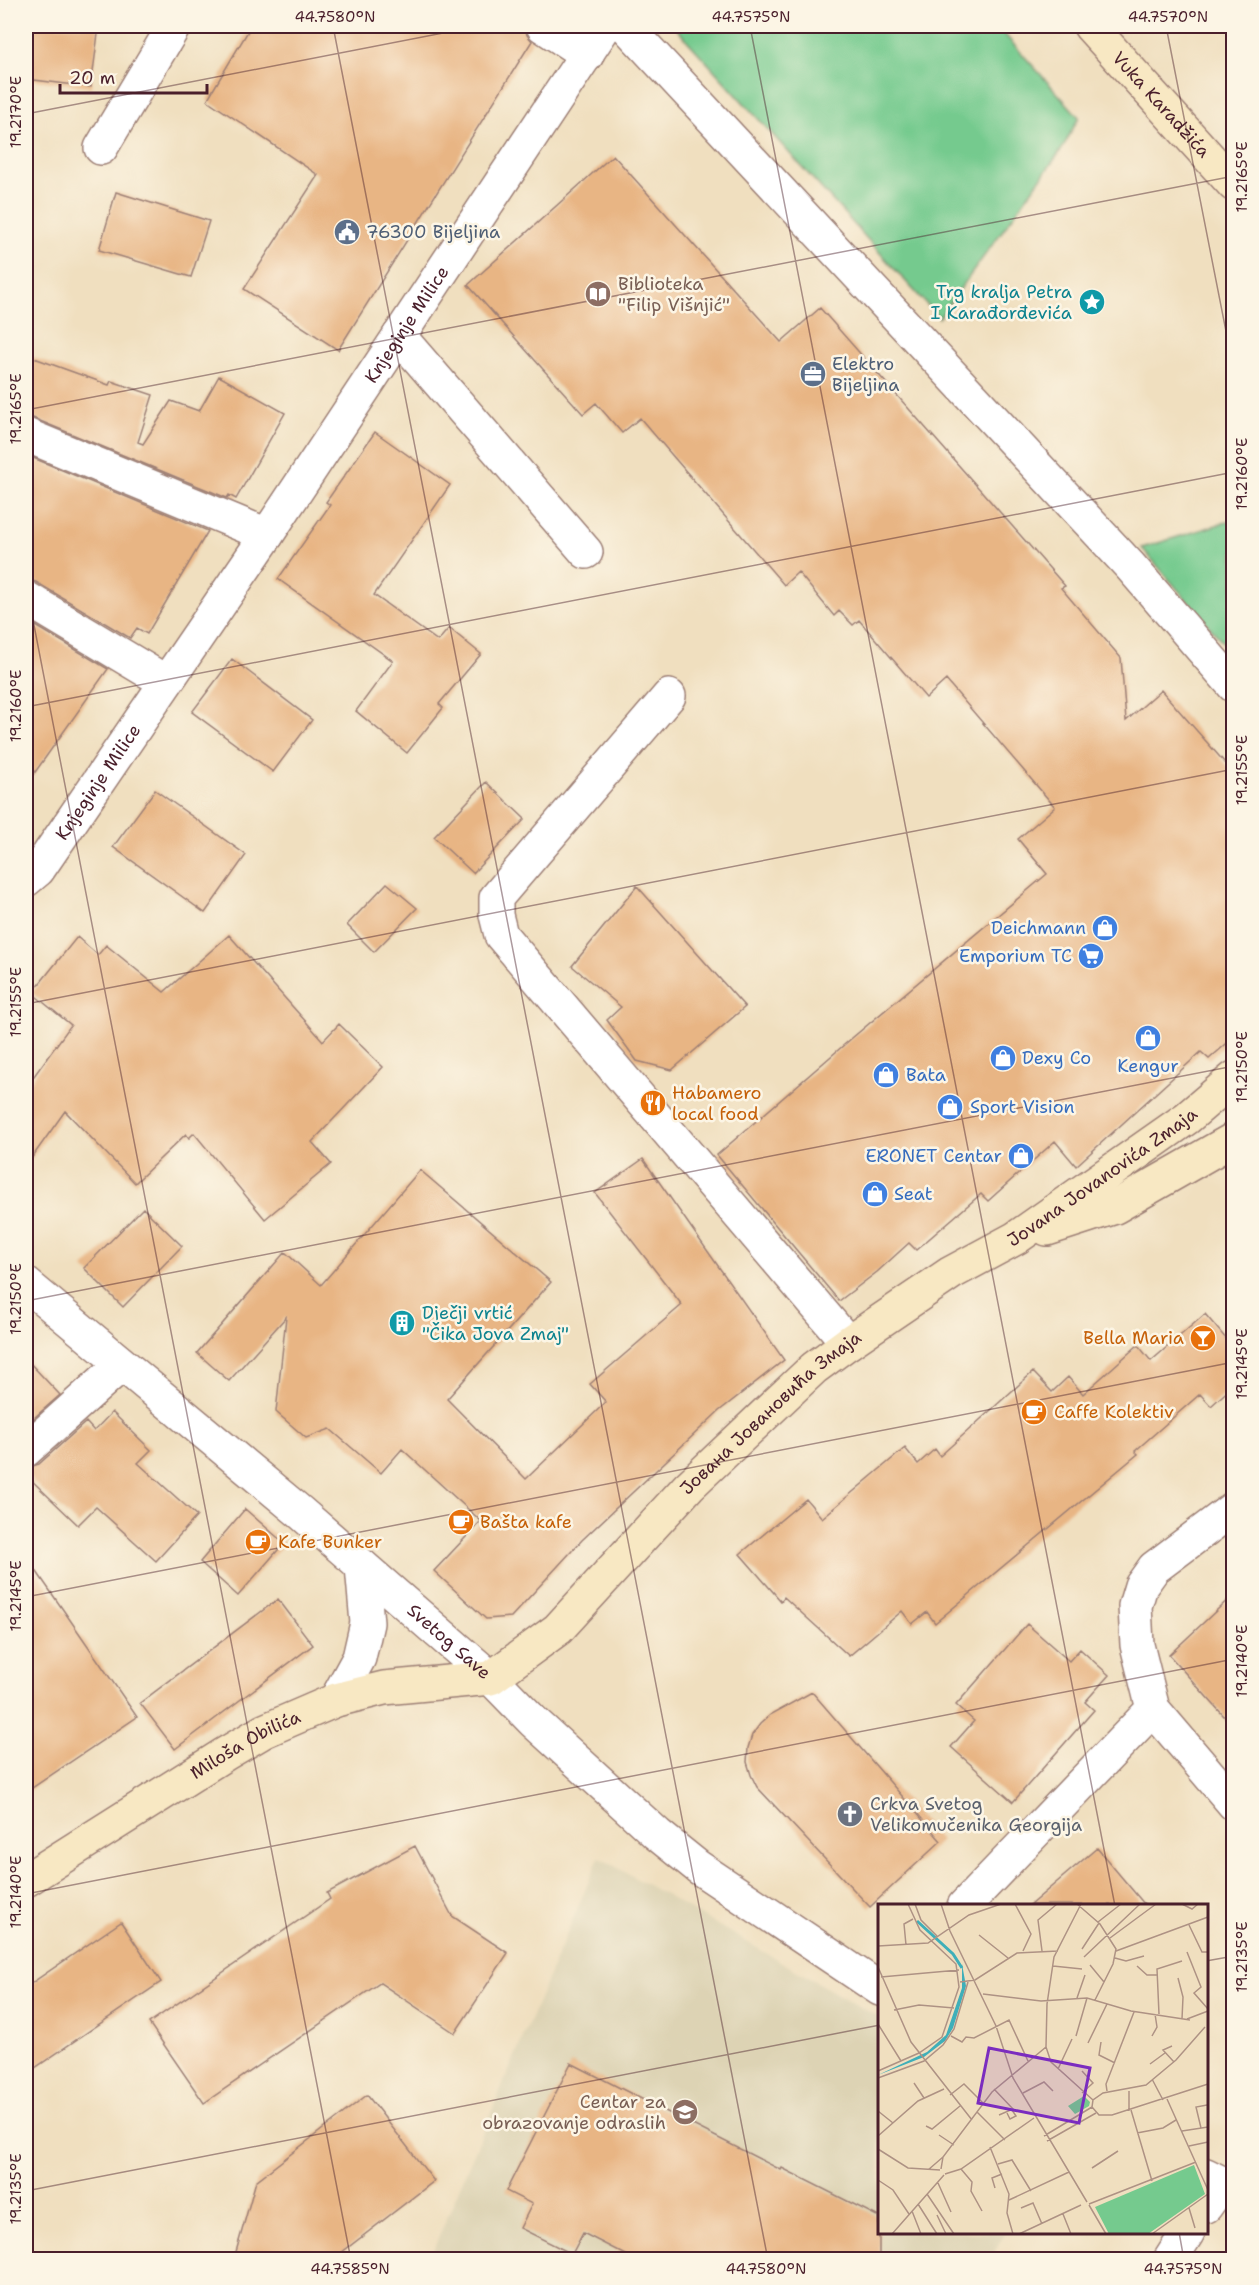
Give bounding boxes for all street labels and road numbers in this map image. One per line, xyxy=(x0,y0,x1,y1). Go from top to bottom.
street label: Vuka Karadžića xyxy=(1107,46,1216,163)
street label: Knjeginje Milice xyxy=(359,261,454,388)
street label: Knjeginje Milice xyxy=(50,719,146,845)
street label: Jovana Jovanovića Zmaja xyxy=(1003,1102,1202,1252)
street label: Јована Јовановића Змаја xyxy=(675,1325,866,1500)
street label: Svetog Save xyxy=(402,1599,496,1685)
street label: Miloša Obilića xyxy=(186,1705,304,1785)

